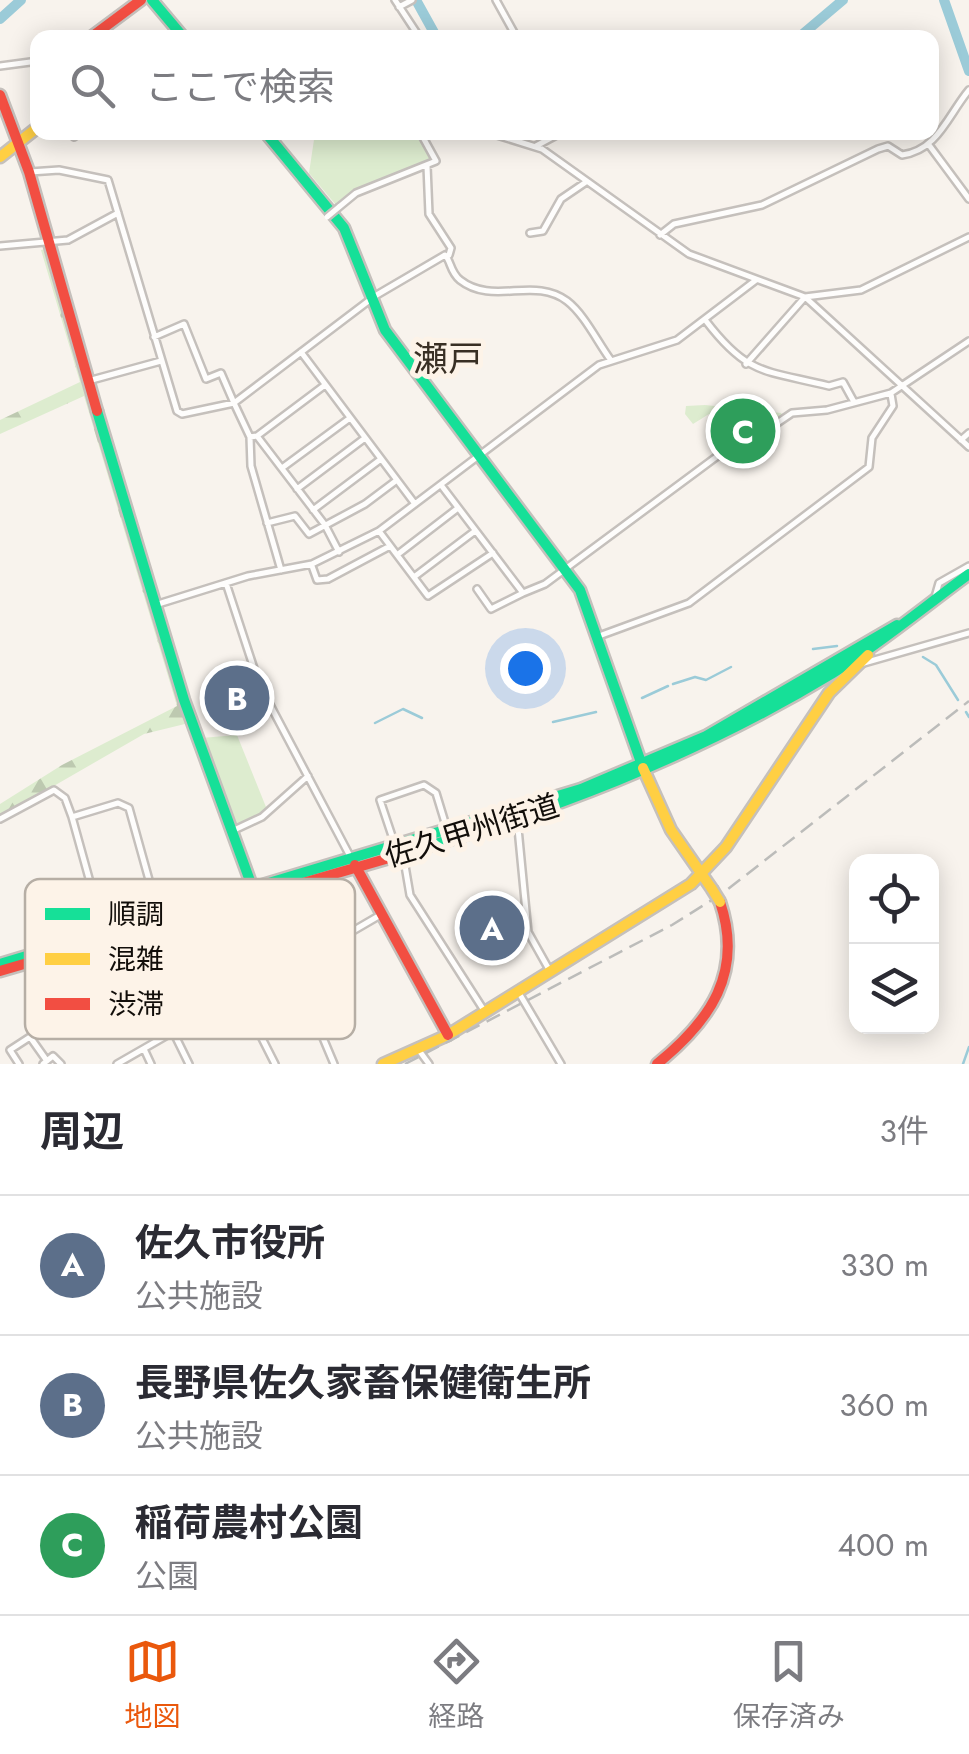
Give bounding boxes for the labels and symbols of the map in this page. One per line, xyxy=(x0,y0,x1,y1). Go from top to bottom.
district label: 瀬戸 xyxy=(413,334,483,384)
pin: C xyxy=(710,394,776,468)
your location xyxy=(500,643,551,694)
pin: B xyxy=(204,660,270,736)
street label: 佐久甲州街道 xyxy=(380,784,564,877)
legend xyxy=(25,879,355,1039)
pin: A xyxy=(460,890,524,966)
text: 順調 xyxy=(108,894,164,935)
text: 混雑 xyxy=(108,939,164,980)
text: 渋滞 xyxy=(108,984,164,1025)

